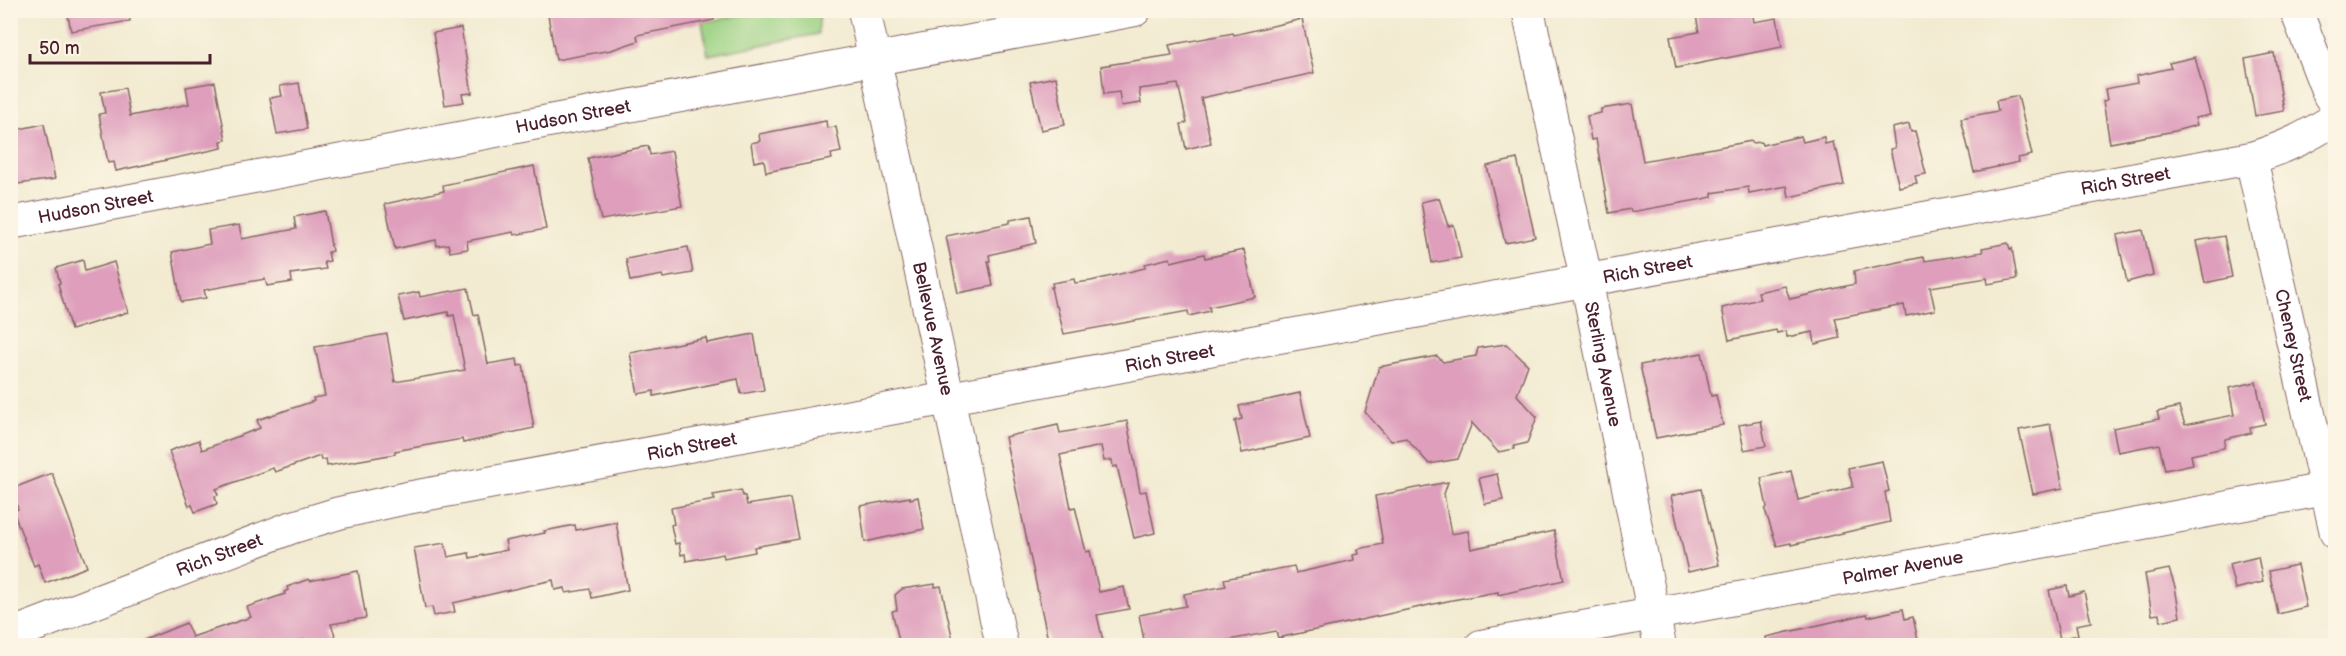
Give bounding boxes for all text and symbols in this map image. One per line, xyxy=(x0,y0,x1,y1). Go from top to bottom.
scale bar xyxy=(30,27,210,65)
text: 50 m xyxy=(39,38,80,59)
street label: Hudson Street xyxy=(514,96,633,138)
street label: Rich Street xyxy=(2079,163,2172,200)
street label: Hudson Street xyxy=(36,186,155,228)
street label: Rich Street xyxy=(1601,251,1694,288)
street label: Bellevue Avenue xyxy=(908,260,957,398)
street label: Cheney Street xyxy=(2270,287,2316,404)
street label: Sterling Avenue xyxy=(1580,300,1626,429)
street label: Rich Street xyxy=(1123,340,1217,377)
street label: Rich Street xyxy=(645,428,739,465)
street label: Rich Street xyxy=(173,529,266,581)
street label: Palmer Avenue xyxy=(1841,547,1965,590)

